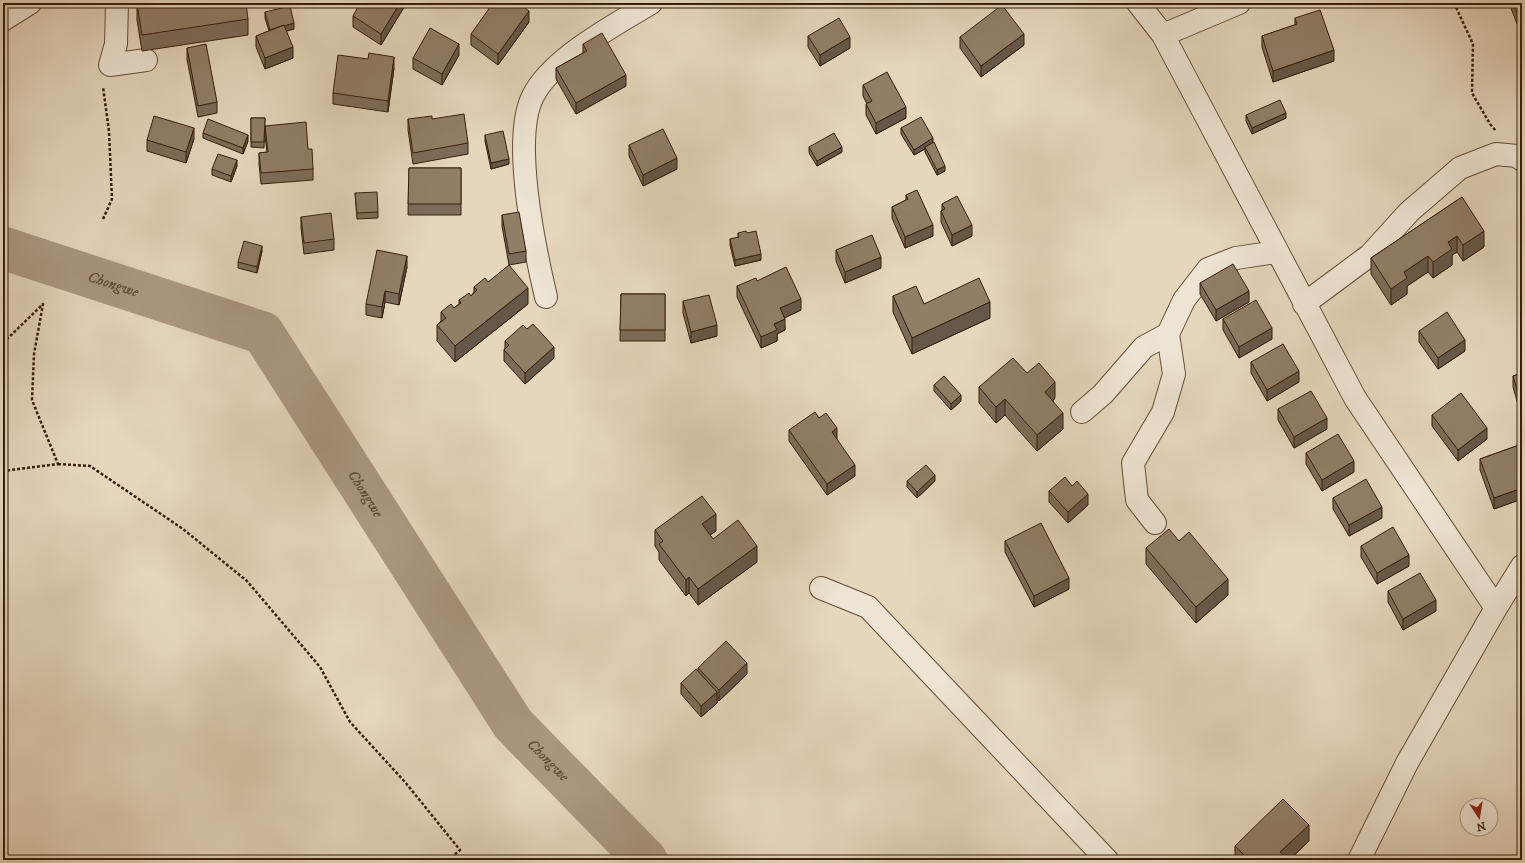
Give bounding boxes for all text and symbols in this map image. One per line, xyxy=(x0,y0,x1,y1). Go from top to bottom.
water label: Chongwe xyxy=(85,267,142,301)
water label: Chongwe xyxy=(343,466,388,521)
water label: Chongwe xyxy=(523,735,574,786)
north arrow xyxy=(1459,797,1499,837)
text: N xyxy=(1475,818,1487,834)

